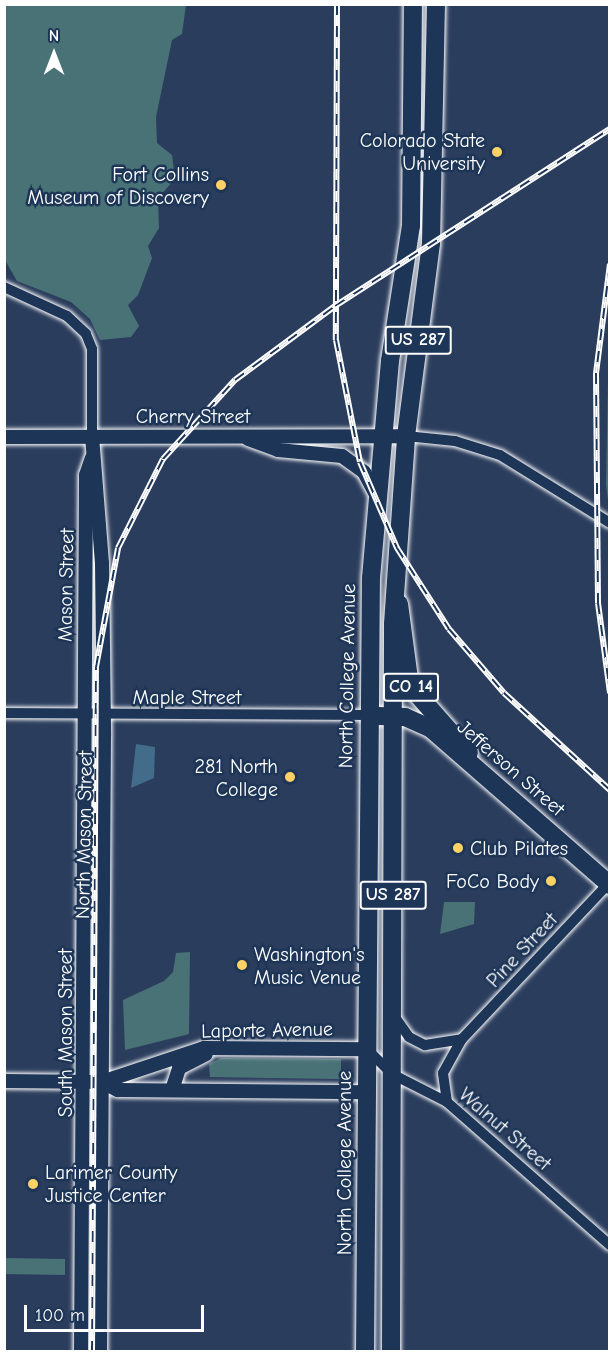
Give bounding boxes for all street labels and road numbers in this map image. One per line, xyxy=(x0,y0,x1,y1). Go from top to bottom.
road number: US 287 xyxy=(384,325,452,355)
street label: Cherry Street xyxy=(136,404,250,428)
street label: Mason Street xyxy=(53,528,79,642)
street label: North College Avenue xyxy=(333,583,361,769)
road number: CO 14 xyxy=(382,672,440,702)
street label: Maple Street xyxy=(133,685,241,709)
street label: Jefferson Street xyxy=(452,715,570,821)
street label: North Mason Street xyxy=(71,751,97,919)
road number: US 287 xyxy=(358,880,428,910)
street label: Pine Street xyxy=(481,908,563,992)
street label: South Mason Street xyxy=(53,949,77,1117)
street label: Laporte Avenue xyxy=(201,1017,333,1043)
street label: North College Avenue xyxy=(332,1071,356,1255)
street label: Walnut Street xyxy=(454,1082,556,1176)

